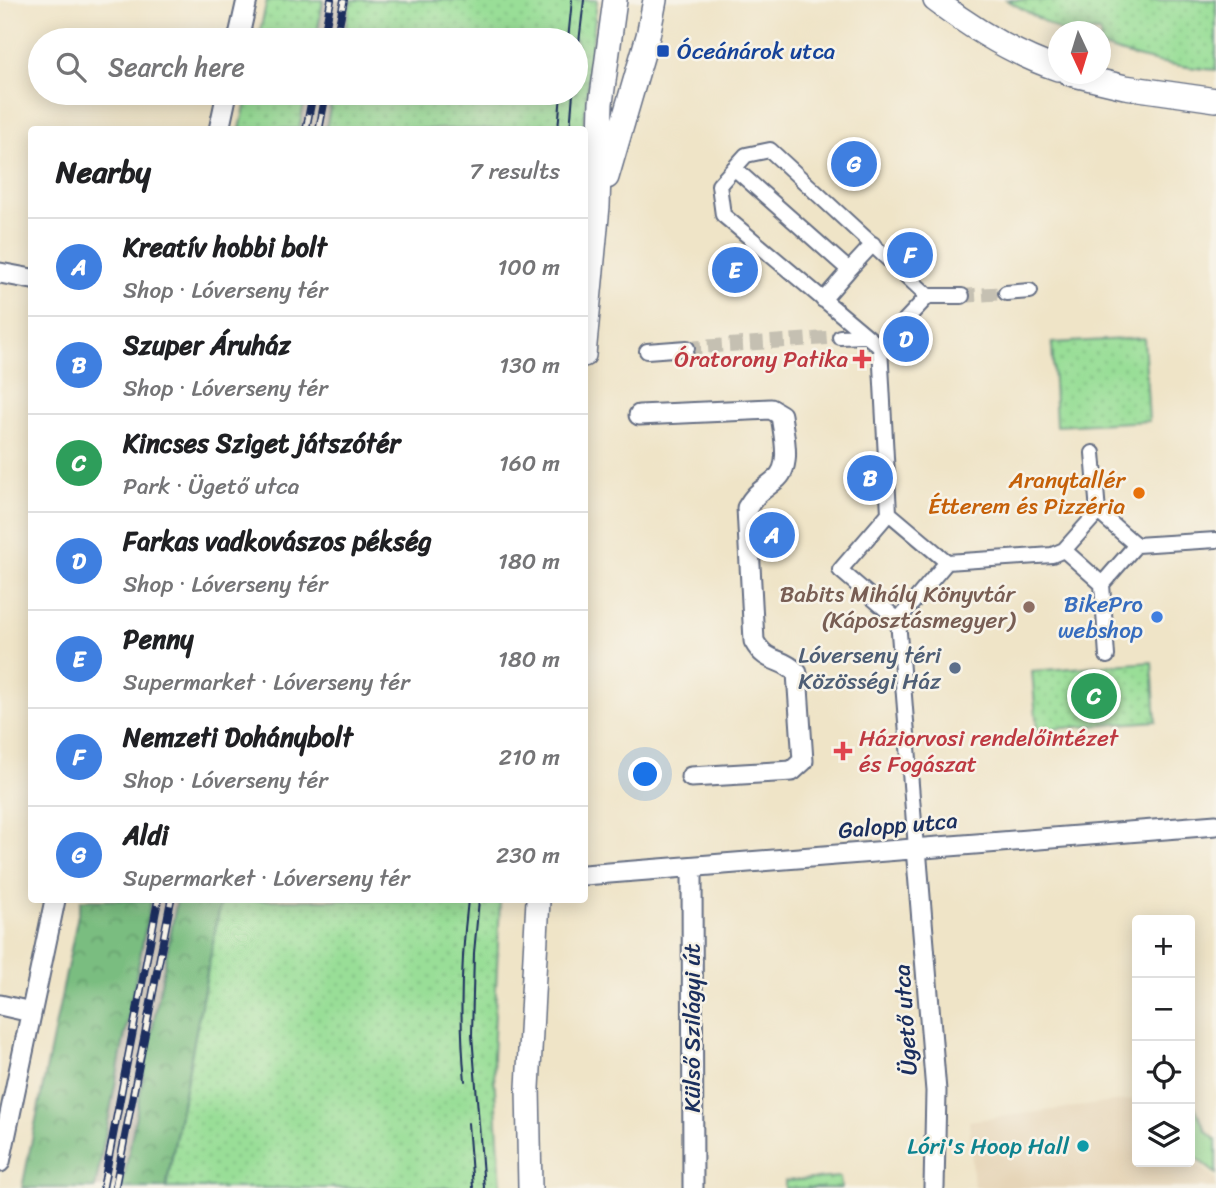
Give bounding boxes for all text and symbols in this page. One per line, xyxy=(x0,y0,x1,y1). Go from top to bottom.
north arrow xyxy=(1048,21,1111,84)
search box xyxy=(28,28,588,105)
place label: Óceánárok utca xyxy=(677,31,835,72)
marker: Óceánárok utca xyxy=(655,43,671,59)
text: Search here xyxy=(108,44,245,90)
icon: search xyxy=(52,48,90,86)
pin: G xyxy=(831,138,877,190)
text: Nearby xyxy=(56,145,151,199)
text: 7 results xyxy=(470,151,560,192)
text: Kreatív hobbi bolt xyxy=(123,224,327,270)
pin: F xyxy=(887,229,933,281)
pin: E xyxy=(712,244,758,296)
text: A xyxy=(71,247,87,288)
text: 100 m xyxy=(497,247,560,288)
text: Shop · Lóverseny tér xyxy=(123,270,328,311)
pin: D xyxy=(883,313,929,365)
text: Szuper Áruház xyxy=(123,322,291,368)
place label: Óratorony Patika xyxy=(674,339,848,380)
text: B xyxy=(72,345,86,386)
text: 130 m xyxy=(499,345,560,386)
marker: Óratorony Patika xyxy=(854,351,870,367)
text: Shop · Lóverseny tér xyxy=(123,368,328,409)
text: Kincses Sziget játszótér xyxy=(123,420,400,466)
text: C xyxy=(72,443,86,484)
text: 160 m xyxy=(499,443,560,484)
pin: B xyxy=(847,452,893,504)
place label: Aranytallér Étterem és Pizzéria xyxy=(928,460,1127,527)
text: Park · Ügető utca xyxy=(123,466,299,507)
marker: Aranytallér Étterem és Pizzéria xyxy=(1131,485,1147,501)
pin: A xyxy=(749,509,795,561)
text: Farkas vadkovászos pékség xyxy=(123,518,432,564)
text: D xyxy=(72,541,86,582)
text: 180 m xyxy=(498,541,560,582)
text: Shop · Lóverseny tér xyxy=(123,564,328,605)
place label: Babits Mihály Könyvtár (Káposztásmegyer) xyxy=(780,574,1017,641)
place label: BikePro webshop xyxy=(1058,584,1143,651)
marker: Babits Mihály Könyvtár (Káposztásmegyer) xyxy=(1021,599,1037,615)
marker: BikePro webshop xyxy=(1149,609,1165,625)
text: Penny xyxy=(123,616,194,662)
place label: Lóverseny téri Közösségi Ház xyxy=(798,635,942,702)
text: E xyxy=(73,639,85,680)
text: 180 m xyxy=(498,639,560,680)
marker: Lóverseny téri Közösségi Ház xyxy=(947,660,963,676)
text: Supermarket · Lóverseny tér xyxy=(123,662,410,703)
pin: C xyxy=(1071,670,1117,722)
text: Nemzeti Dohánybolt xyxy=(123,714,353,760)
place label: Háziorvosi rendelőintézet és Fogászat xyxy=(859,718,1120,785)
text: F xyxy=(73,737,85,778)
text: 210 m xyxy=(499,737,560,778)
marker: Háziorvosi rendelőintézet és Fogászat xyxy=(833,741,853,761)
your location xyxy=(628,757,662,791)
text: Shop · Lóverseny tér xyxy=(123,760,328,801)
street label: Galopp utca xyxy=(837,800,960,851)
text: Aldi xyxy=(123,812,168,858)
text: G xyxy=(72,835,86,876)
text: 230 m xyxy=(496,835,560,876)
text: Supermarket · Lóverseny tér xyxy=(123,858,410,899)
map controls xyxy=(1132,915,1195,1167)
button: + xyxy=(1132,915,1195,978)
street label: Külső Szilágyi út xyxy=(672,943,713,1113)
street label: Ügető utca xyxy=(881,963,930,1077)
button: − xyxy=(1132,978,1195,1041)
button: locate xyxy=(1132,1041,1195,1104)
button: layers xyxy=(1132,1104,1195,1167)
place label: Lóri's Hoop Hall xyxy=(907,1126,1069,1167)
marker: Lóri's Hoop Hall xyxy=(1075,1138,1091,1154)

